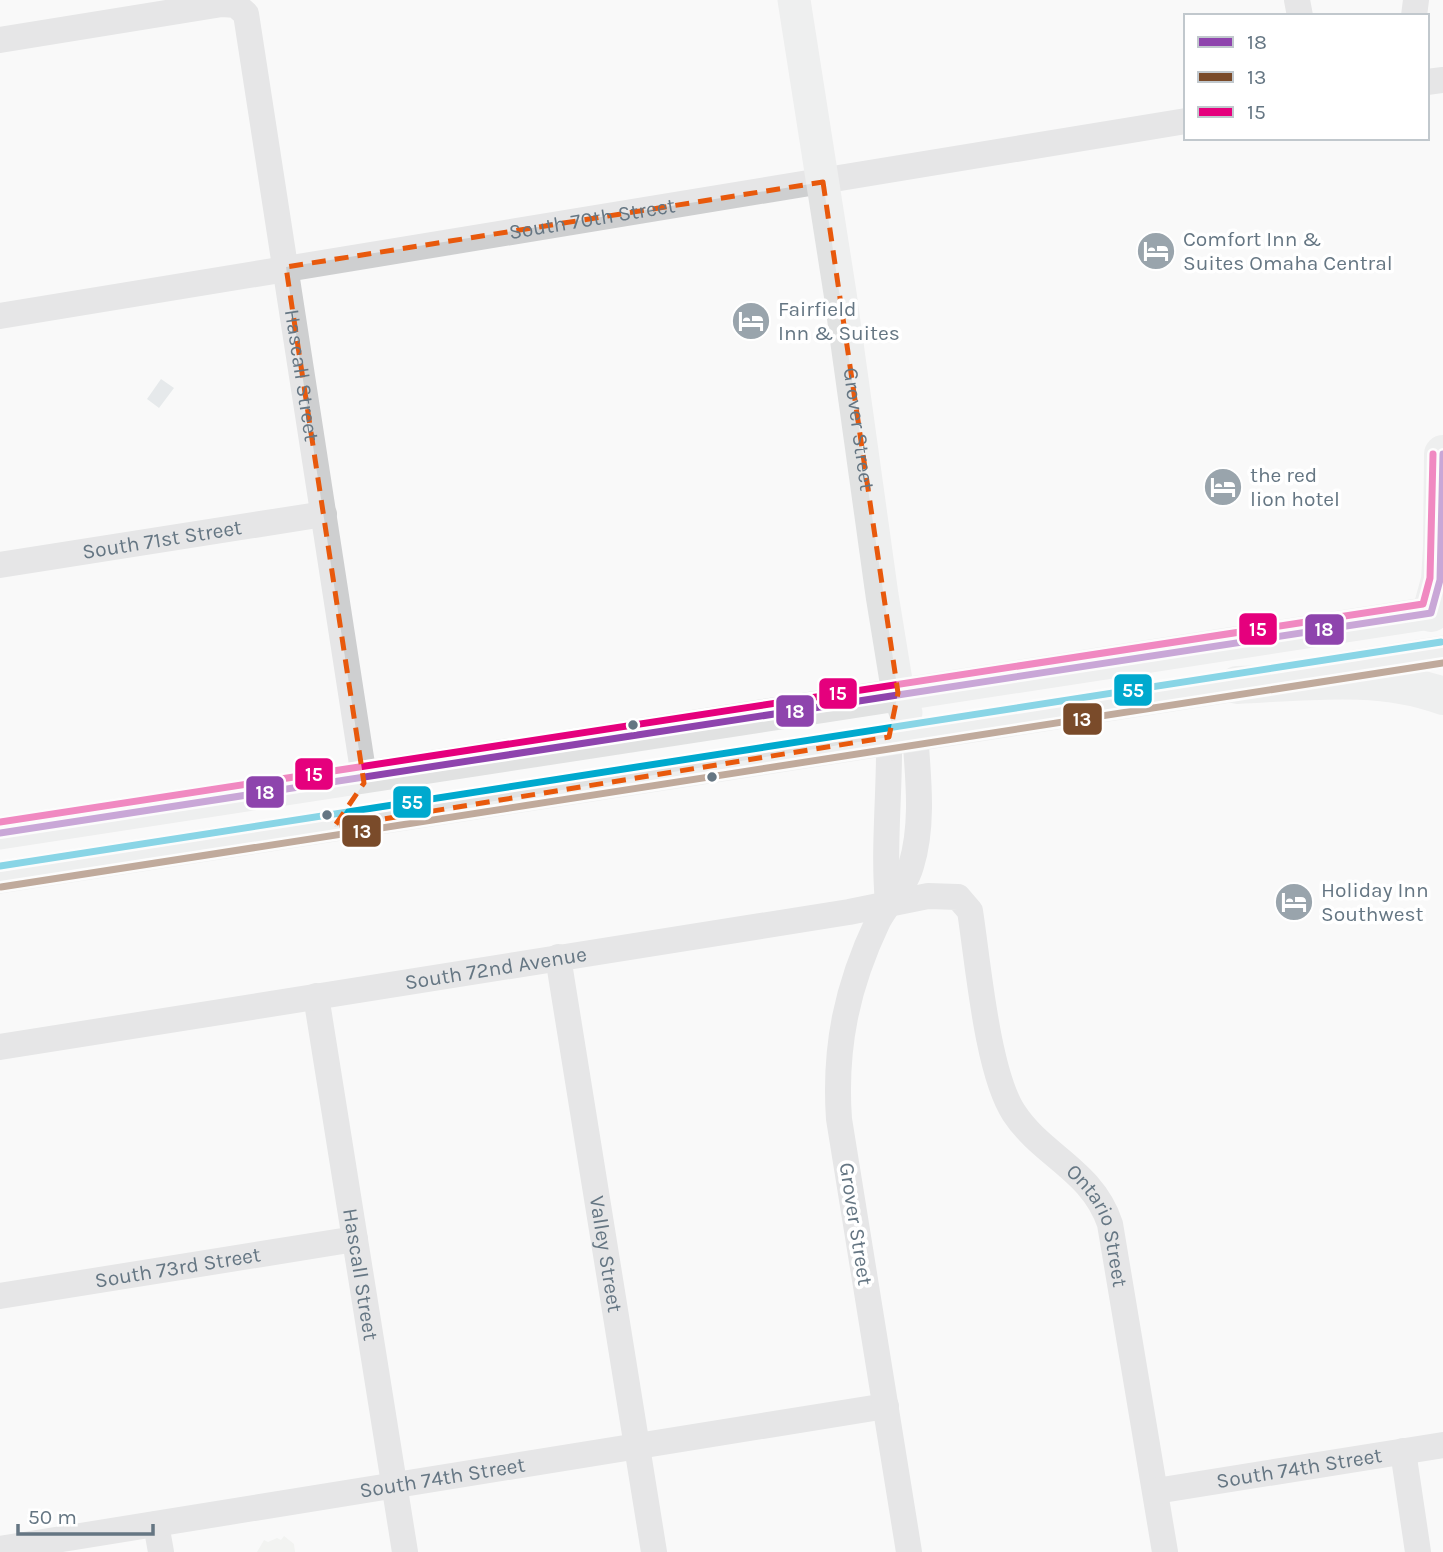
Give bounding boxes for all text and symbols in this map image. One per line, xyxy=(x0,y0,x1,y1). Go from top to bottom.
legend xyxy=(1184,14,1429,140)
text: 18 xyxy=(1247,30,1267,54)
text: 13 xyxy=(1247,65,1266,89)
text: 15 xyxy=(1247,100,1266,124)
street label: South 70th Street xyxy=(507,193,677,244)
place label: Comfort Inn & Suites Omaha Central xyxy=(1183,227,1393,275)
hotel icon: Comfort Inn & Suites Omaha Central xyxy=(1135,230,1177,272)
place label: Fairfield Inn & Suites xyxy=(778,297,900,345)
hotel icon: Fairfield Inn & Suites xyxy=(730,300,772,342)
street label: Hascall Street xyxy=(280,307,324,443)
street label: Grover Street xyxy=(838,366,879,492)
place label: the red lion hotel xyxy=(1250,463,1340,511)
hotel icon: the red lion hotel xyxy=(1202,466,1244,508)
street label: South 71st Street xyxy=(81,515,243,564)
line badge: 15 xyxy=(1238,612,1278,646)
line badge: 18 xyxy=(1304,613,1345,646)
text: 15 xyxy=(1249,619,1267,641)
text: 18 xyxy=(1314,619,1334,641)
line badge: 55 xyxy=(1113,673,1153,707)
line badge: 15 xyxy=(818,677,858,710)
text: 55 xyxy=(1122,680,1144,702)
text: 15 xyxy=(829,683,847,705)
line badge: 18 xyxy=(775,694,815,728)
text: 18 xyxy=(785,701,805,723)
line badge: 13 xyxy=(1062,702,1103,736)
text: 13 xyxy=(1073,709,1091,731)
unlabelled marker xyxy=(626,718,640,732)
line badge: 15 xyxy=(294,757,334,791)
text: 15 xyxy=(305,764,323,786)
unlabelled marker xyxy=(705,770,719,784)
line badge: 18 xyxy=(245,775,285,809)
text: 18 xyxy=(255,782,275,804)
line badge: 55 xyxy=(392,785,432,819)
text: 55 xyxy=(401,792,423,814)
unlabelled marker xyxy=(320,808,334,822)
line badge: 13 xyxy=(341,814,382,848)
text: 13 xyxy=(353,821,371,843)
place label: Holiday Inn Southwest xyxy=(1321,878,1429,926)
hotel icon: Holiday Inn Southwest xyxy=(1273,881,1315,923)
street label: South 72nd Avenue xyxy=(403,942,588,994)
street label: Ontario Street xyxy=(1062,1159,1132,1289)
street label: Grover Street xyxy=(834,1161,878,1287)
street label: Valley Street xyxy=(585,1194,627,1314)
street label: Hascall Street xyxy=(338,1207,383,1342)
street label: South 73rd Street xyxy=(93,1242,262,1293)
street label: South 74th Street xyxy=(1215,1443,1384,1493)
street label: South 74th Street xyxy=(358,1452,527,1503)
scale bar xyxy=(18,1492,152,1536)
text: 50 m xyxy=(28,1505,77,1529)

